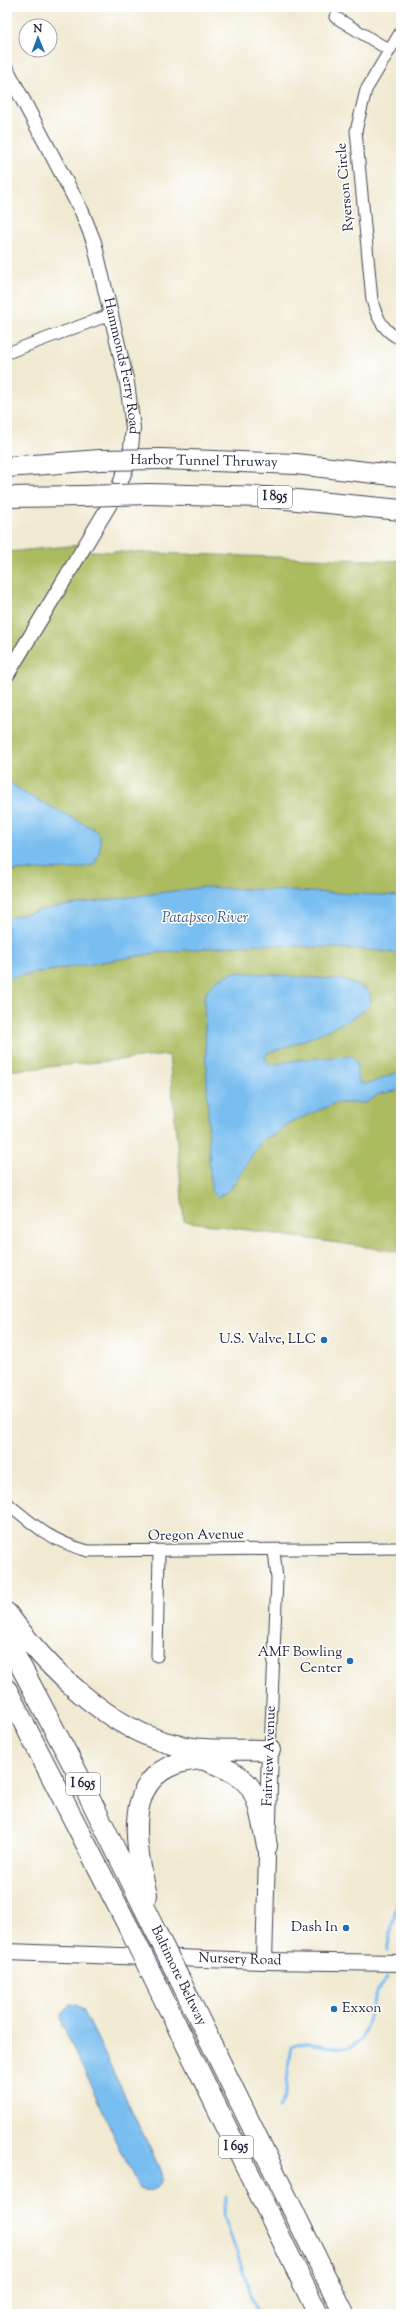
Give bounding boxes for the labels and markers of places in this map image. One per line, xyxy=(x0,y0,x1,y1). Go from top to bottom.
place label: U.S. Valve, LLC xyxy=(219,1330,316,1350)
marker: U.S. Valve, LLC xyxy=(319,1335,329,1345)
place label: AMF Bowling Center xyxy=(258,1643,343,1679)
marker: AMF Bowling Center xyxy=(345,1656,355,1666)
place label: Dash In xyxy=(291,1918,338,1938)
marker: Dash In xyxy=(341,1923,351,1933)
place label: Exxon xyxy=(342,1999,382,2019)
marker: Exxon xyxy=(329,2004,339,2014)

